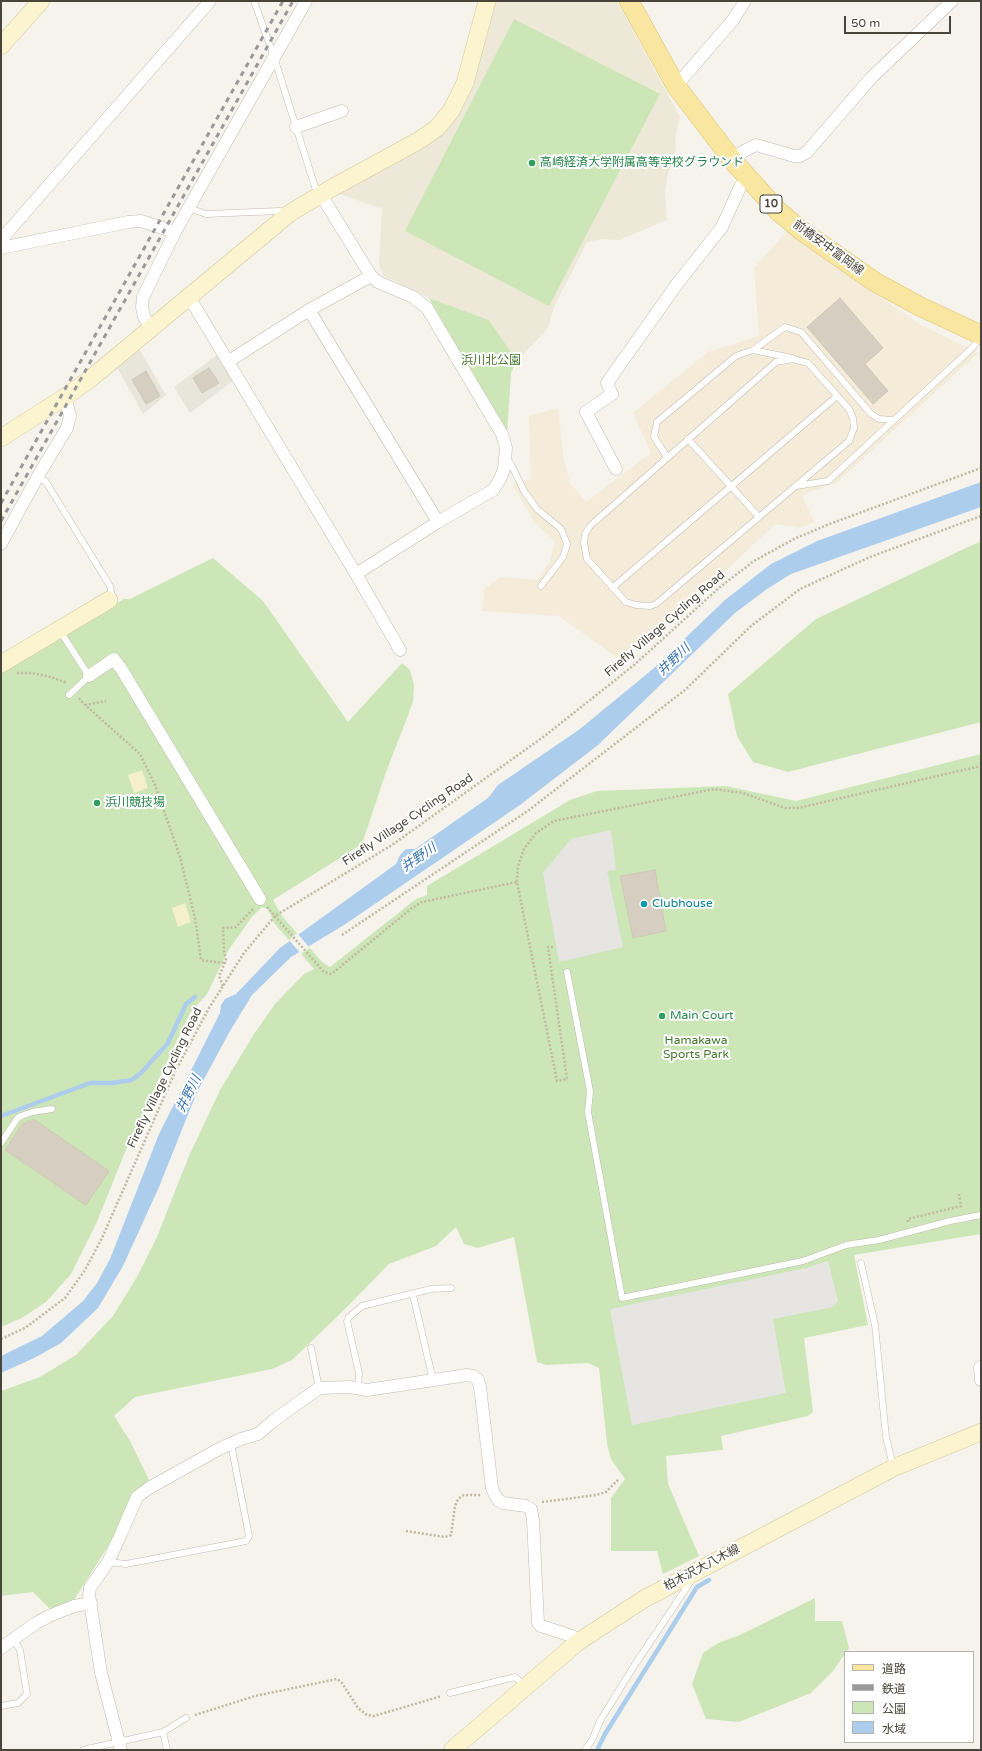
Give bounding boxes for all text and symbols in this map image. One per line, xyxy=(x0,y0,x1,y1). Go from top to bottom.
scale bar xyxy=(846,8,953,34)
text: 50 m xyxy=(851,16,880,30)
place label: 高崎経済大学附属高等学校グラウンド xyxy=(540,156,744,170)
marker: 高崎経済大学附属高等学校グラウンド xyxy=(527,158,537,168)
road number: 10 xyxy=(760,195,782,213)
street label: 前橋安中富岡線 xyxy=(790,217,866,279)
park label: 浜川北公園 xyxy=(461,354,521,368)
street label: Firefly Village Cycling Road xyxy=(602,568,728,680)
water label: 井野川 xyxy=(655,641,693,679)
street label: Firefly Village Cycling Road xyxy=(340,771,476,869)
place label: 浜川競技場 xyxy=(105,796,165,810)
marker: 浜川競技場 xyxy=(92,798,102,808)
water label: 井野川 xyxy=(399,840,439,876)
place label: Clubhouse xyxy=(652,897,713,911)
marker: Clubhouse xyxy=(639,899,649,909)
street label: Firefly Village Cycling Road xyxy=(125,1005,205,1151)
place label: Main Court xyxy=(670,1009,734,1023)
marker: Main Court xyxy=(657,1011,667,1021)
park label: Hamakawa Sports Park xyxy=(663,1034,729,1062)
water label: 井野川 xyxy=(173,1073,205,1115)
street label: 柏木沢大八木線 xyxy=(662,1542,742,1594)
legend xyxy=(844,1651,974,1743)
text: 道路 xyxy=(882,1662,906,1676)
text: 鉄道 xyxy=(882,1682,906,1696)
text: 公園 xyxy=(882,1702,906,1716)
text: 水域 xyxy=(882,1722,906,1736)

